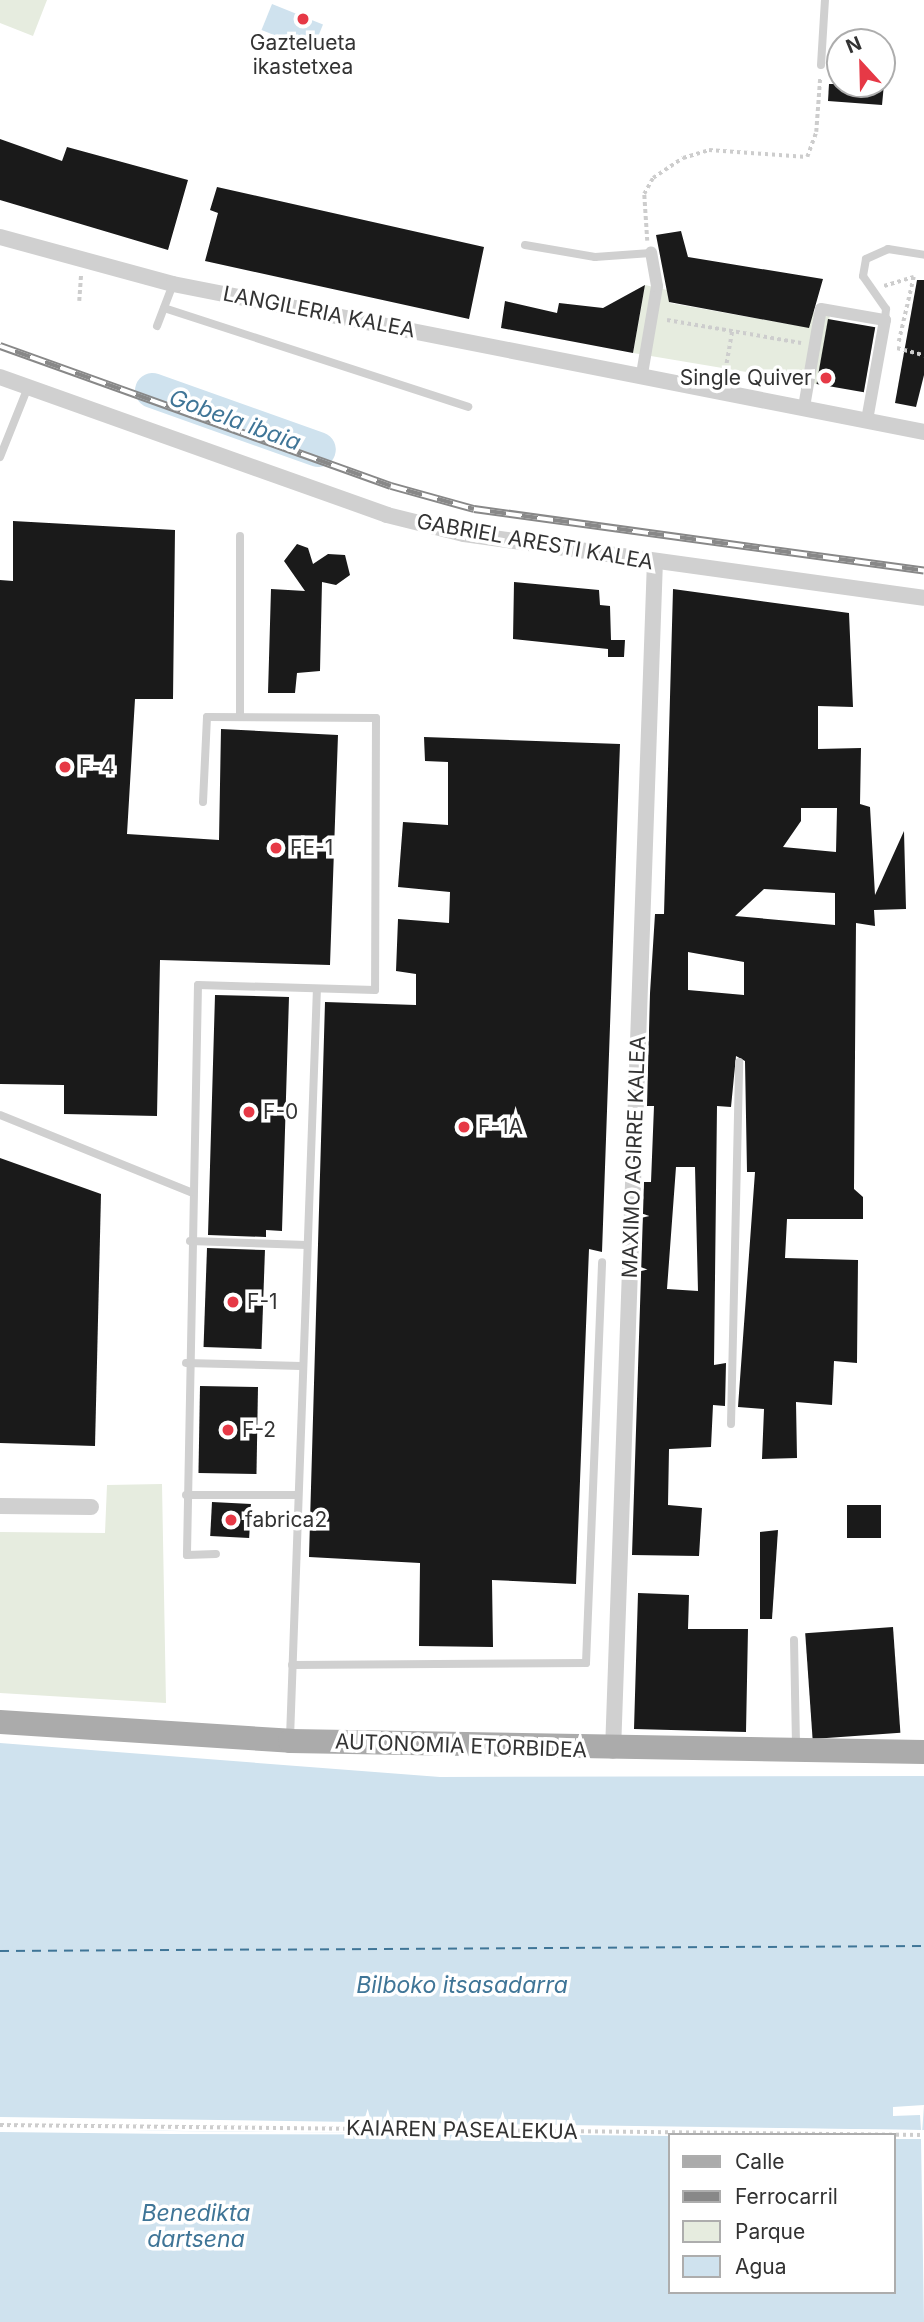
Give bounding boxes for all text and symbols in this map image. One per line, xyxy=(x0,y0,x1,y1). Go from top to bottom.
marker: Gaztelueta ikastetxea xyxy=(295,11,311,27)
north arrow xyxy=(826,28,896,98)
place label: Gaztelueta ikastetxea xyxy=(250,30,356,80)
text: N xyxy=(843,32,865,58)
street label: LANGILERIA KALEA xyxy=(221,281,417,343)
place label: Single Quiver xyxy=(680,365,812,391)
marker: Single Quiver xyxy=(818,370,834,386)
water label: Gobela ibaia xyxy=(165,383,305,457)
street label: GABRIEL ARESTI KALEA xyxy=(415,509,655,575)
place label: F-4 xyxy=(79,754,115,780)
marker: F-4 xyxy=(57,759,73,775)
place label: FE-1 xyxy=(290,835,333,861)
marker: FE-1 xyxy=(268,840,284,856)
street label: MAXIMO AGIRRE KALEA xyxy=(617,1035,651,1279)
place label: F-0 xyxy=(263,1099,298,1125)
marker: F-0 xyxy=(241,1104,257,1120)
place label: F-1A xyxy=(478,1114,523,1140)
marker: F-1A xyxy=(456,1119,472,1135)
place label: F-1 xyxy=(247,1289,278,1315)
marker: F-1 xyxy=(225,1294,241,1310)
place label: F-2 xyxy=(242,1417,276,1443)
marker: F-2 xyxy=(220,1422,236,1438)
place label: fabrica2 xyxy=(245,1507,327,1533)
marker: fabrica2 xyxy=(223,1512,239,1528)
street label: AUTONOMIA ETORBIDEA xyxy=(334,1729,588,1763)
water label: Bilboko itsasadarra xyxy=(356,1971,568,1999)
street label: KAIAREN PASEALEKUA xyxy=(346,2115,578,2145)
legend xyxy=(668,2133,896,2294)
text: Calle xyxy=(735,2149,785,2174)
text: Ferrocarril xyxy=(735,2184,838,2209)
water label: Benedikta dartsena xyxy=(142,2199,250,2253)
text: Parque xyxy=(735,2219,805,2244)
text: Agua xyxy=(735,2254,787,2279)

